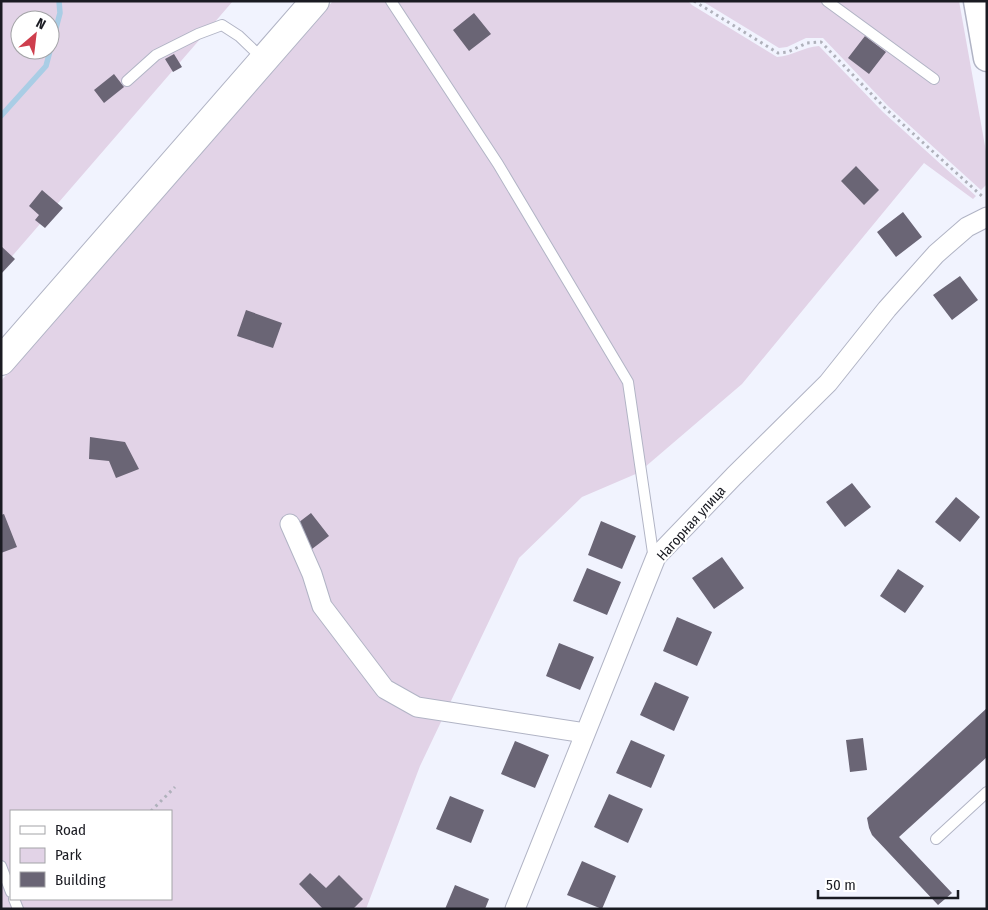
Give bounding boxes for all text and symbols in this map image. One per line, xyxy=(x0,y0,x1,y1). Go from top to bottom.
north arrow xyxy=(10,10,60,60)
text: N xyxy=(33,14,49,33)
street label: Нагорная улица xyxy=(653,482,730,564)
legend xyxy=(10,810,172,900)
text: Road xyxy=(55,821,86,839)
text: Park xyxy=(55,846,82,864)
scale bar xyxy=(818,868,958,900)
text: Building xyxy=(55,871,106,889)
text: 50 m xyxy=(826,876,856,894)

